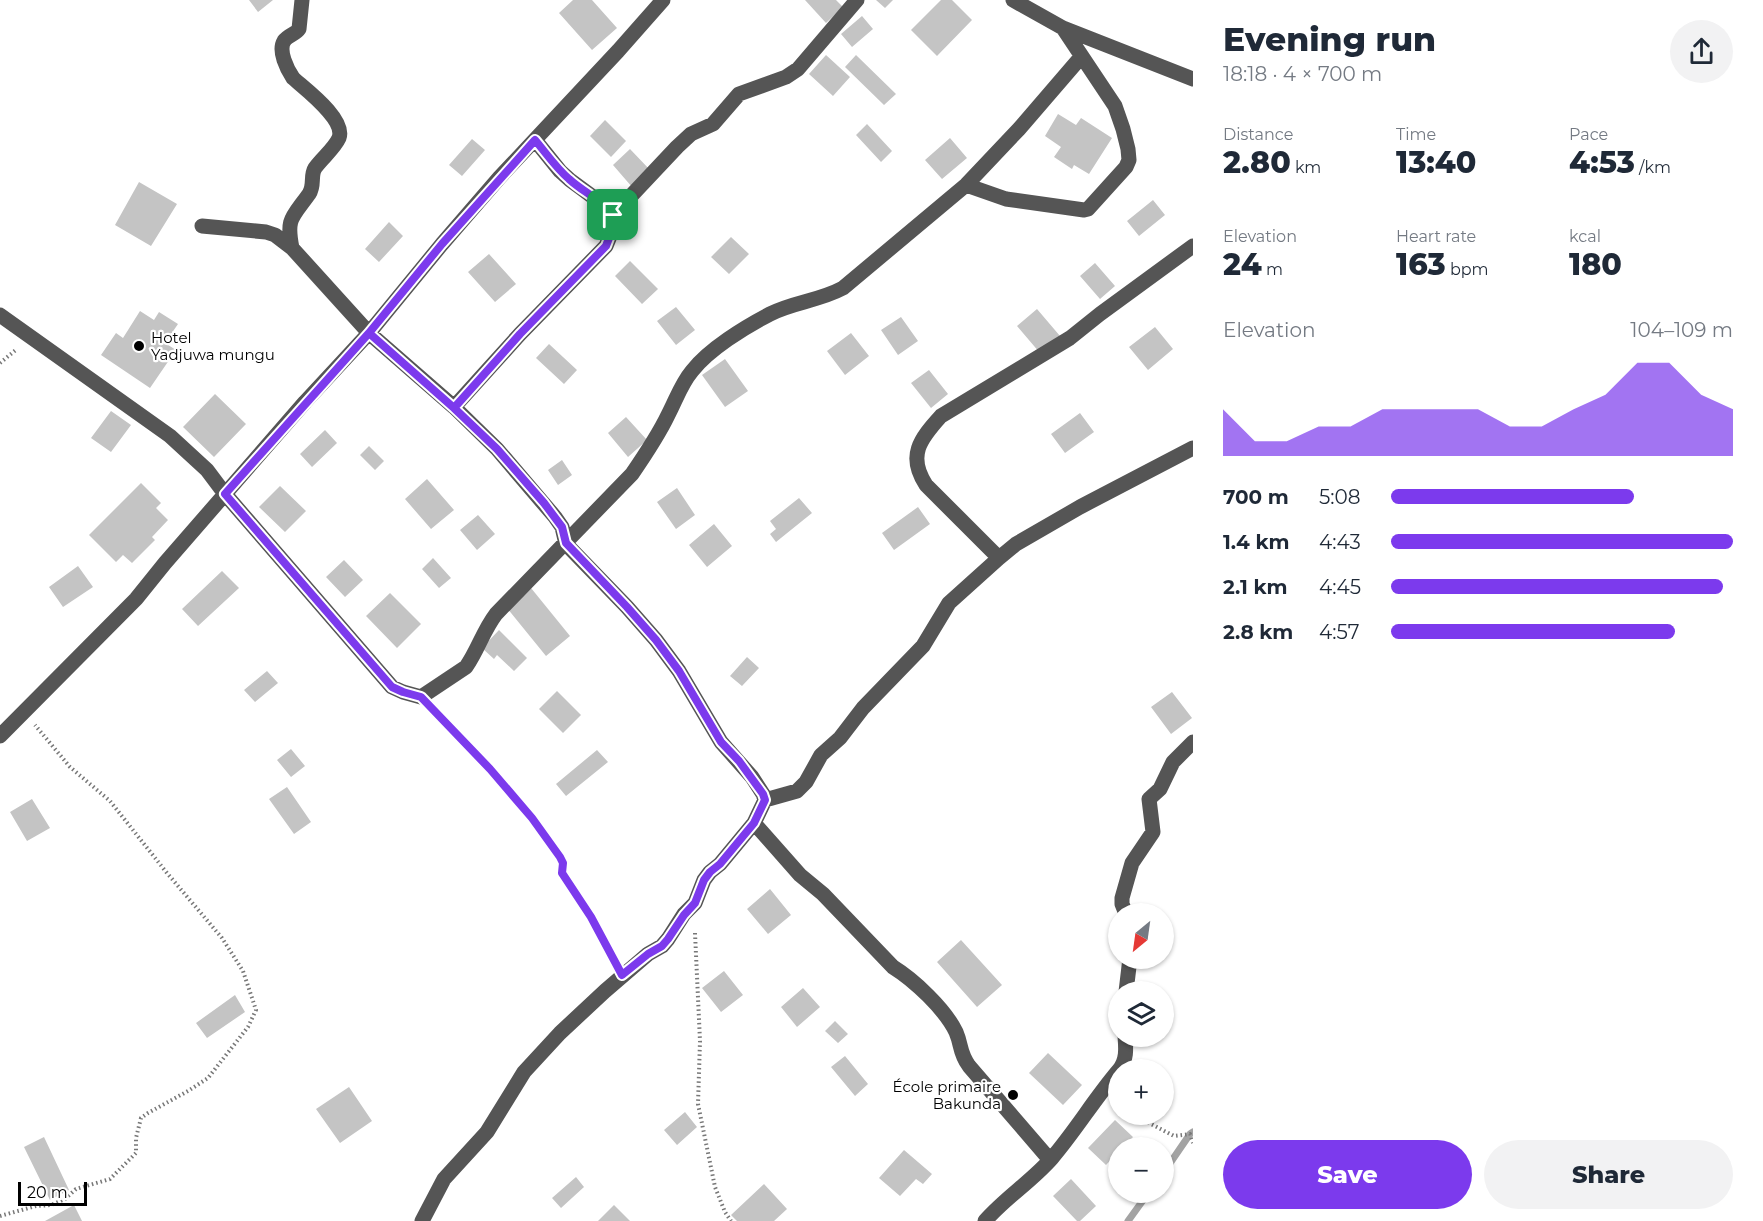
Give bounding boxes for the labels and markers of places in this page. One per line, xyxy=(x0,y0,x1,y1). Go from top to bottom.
pin xyxy=(587,189,638,240)
place label: Hotel Yadjuwa mungu xyxy=(151,328,275,364)
marker: Hotel Yadjuwa mungu xyxy=(132,339,146,353)
place label: École primaire Bakunda xyxy=(893,1077,1001,1113)
marker: École primaire Bakunda xyxy=(1006,1088,1020,1102)

